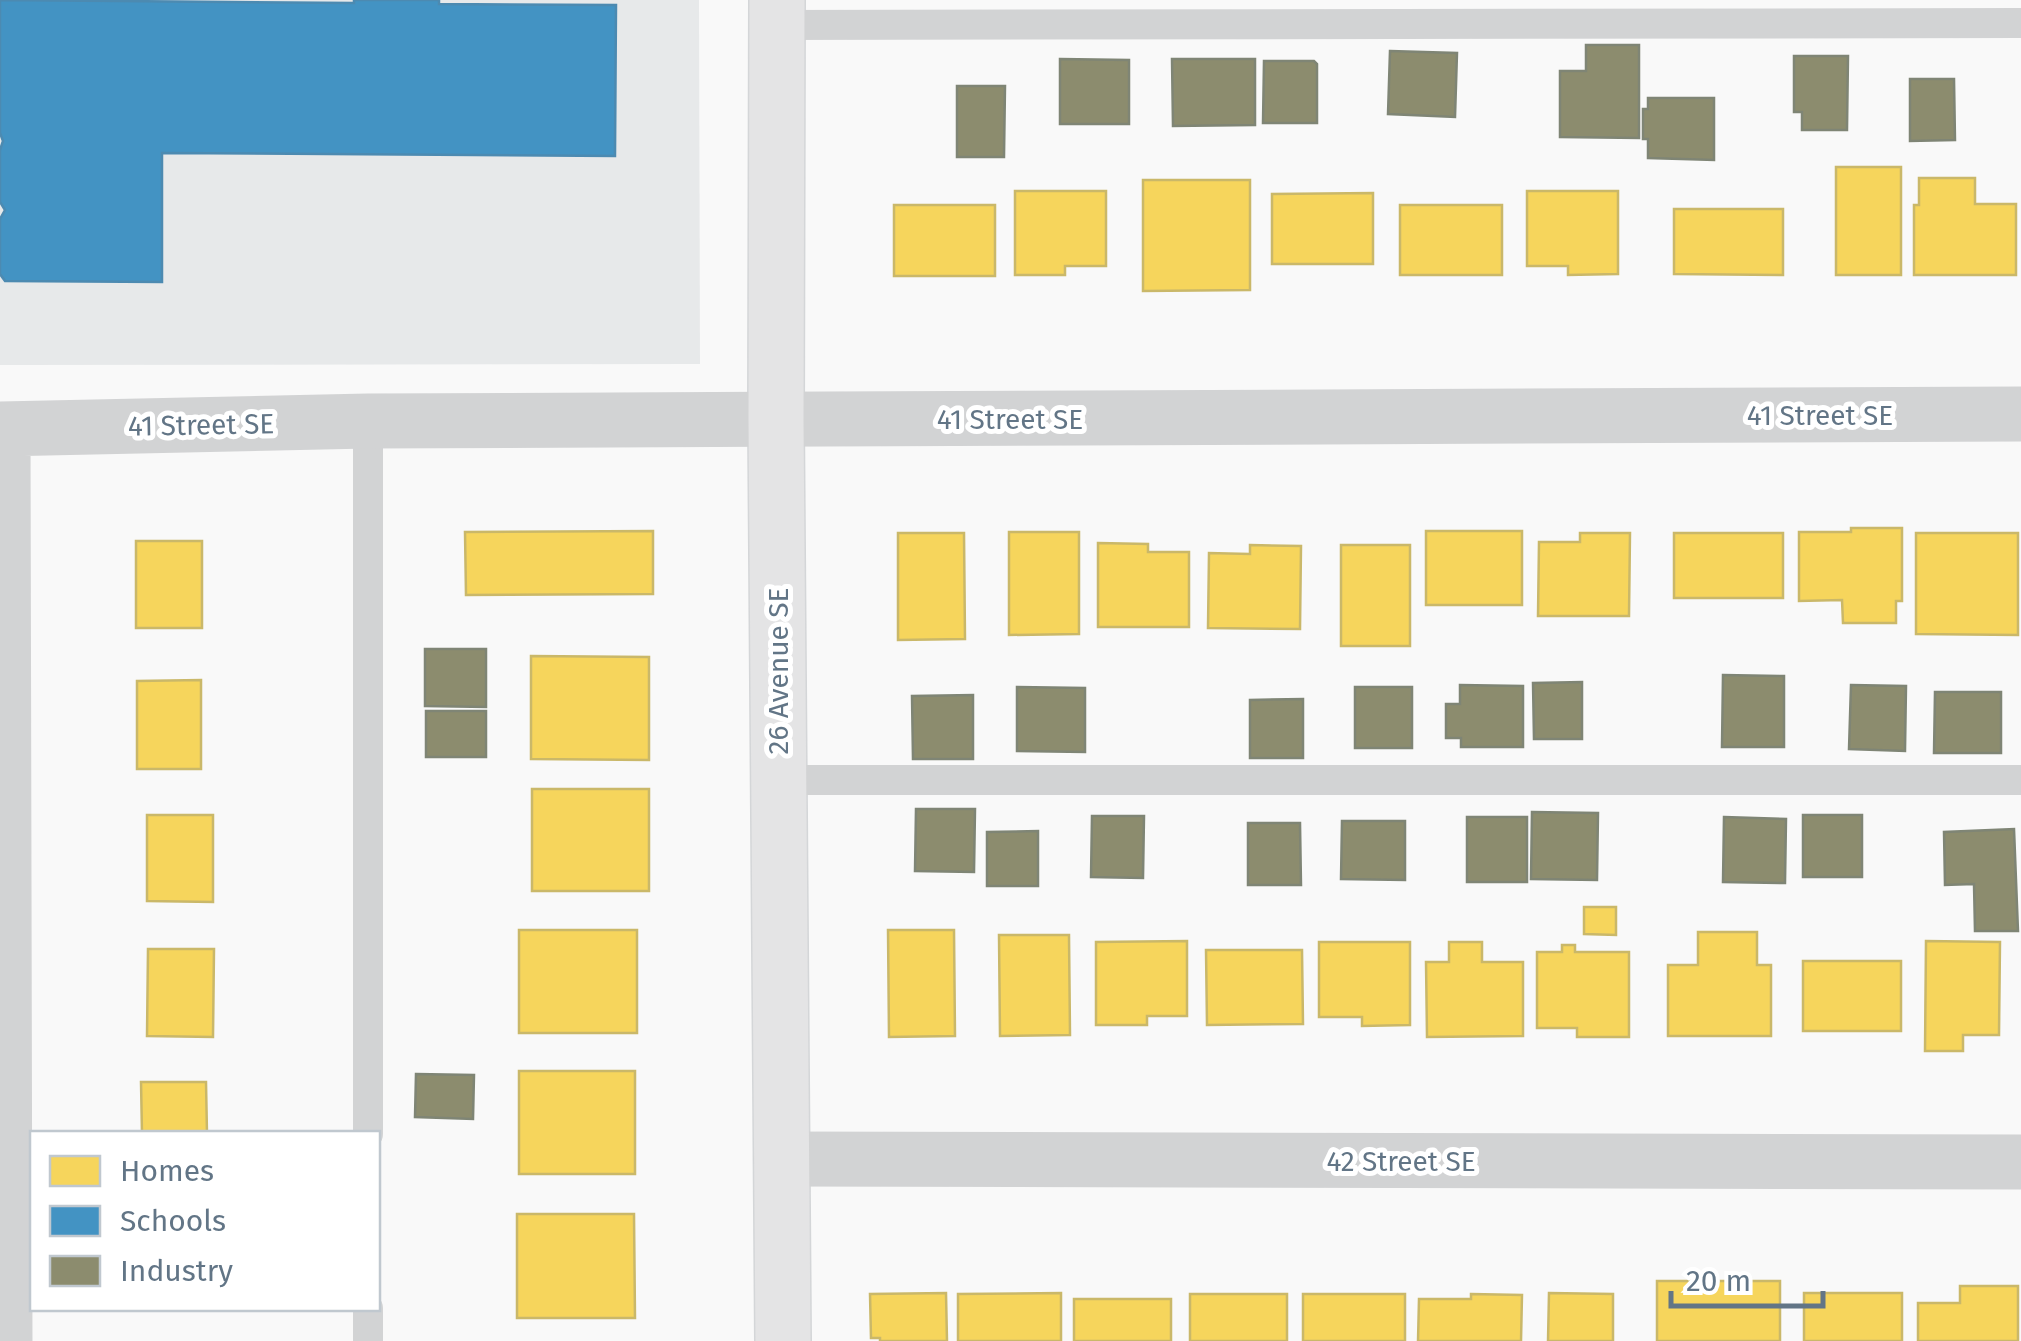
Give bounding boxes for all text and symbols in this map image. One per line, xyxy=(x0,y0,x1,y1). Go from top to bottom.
street label: 41 Street SE xyxy=(1747,399,1893,432)
street label: 41 Street SE xyxy=(937,403,1083,436)
street label: 41 Street SE xyxy=(127,407,275,443)
street label: 26 Avenue SE xyxy=(762,588,795,754)
legend xyxy=(30,1131,380,1311)
street label: 42 Street SE xyxy=(1326,1145,1476,1178)
text: Homes xyxy=(120,1153,214,1189)
text: Schools xyxy=(120,1203,226,1239)
scale bar xyxy=(1671,1246,1824,1308)
text: Industry xyxy=(120,1253,233,1289)
text: 20 m xyxy=(1686,1263,1751,1299)

